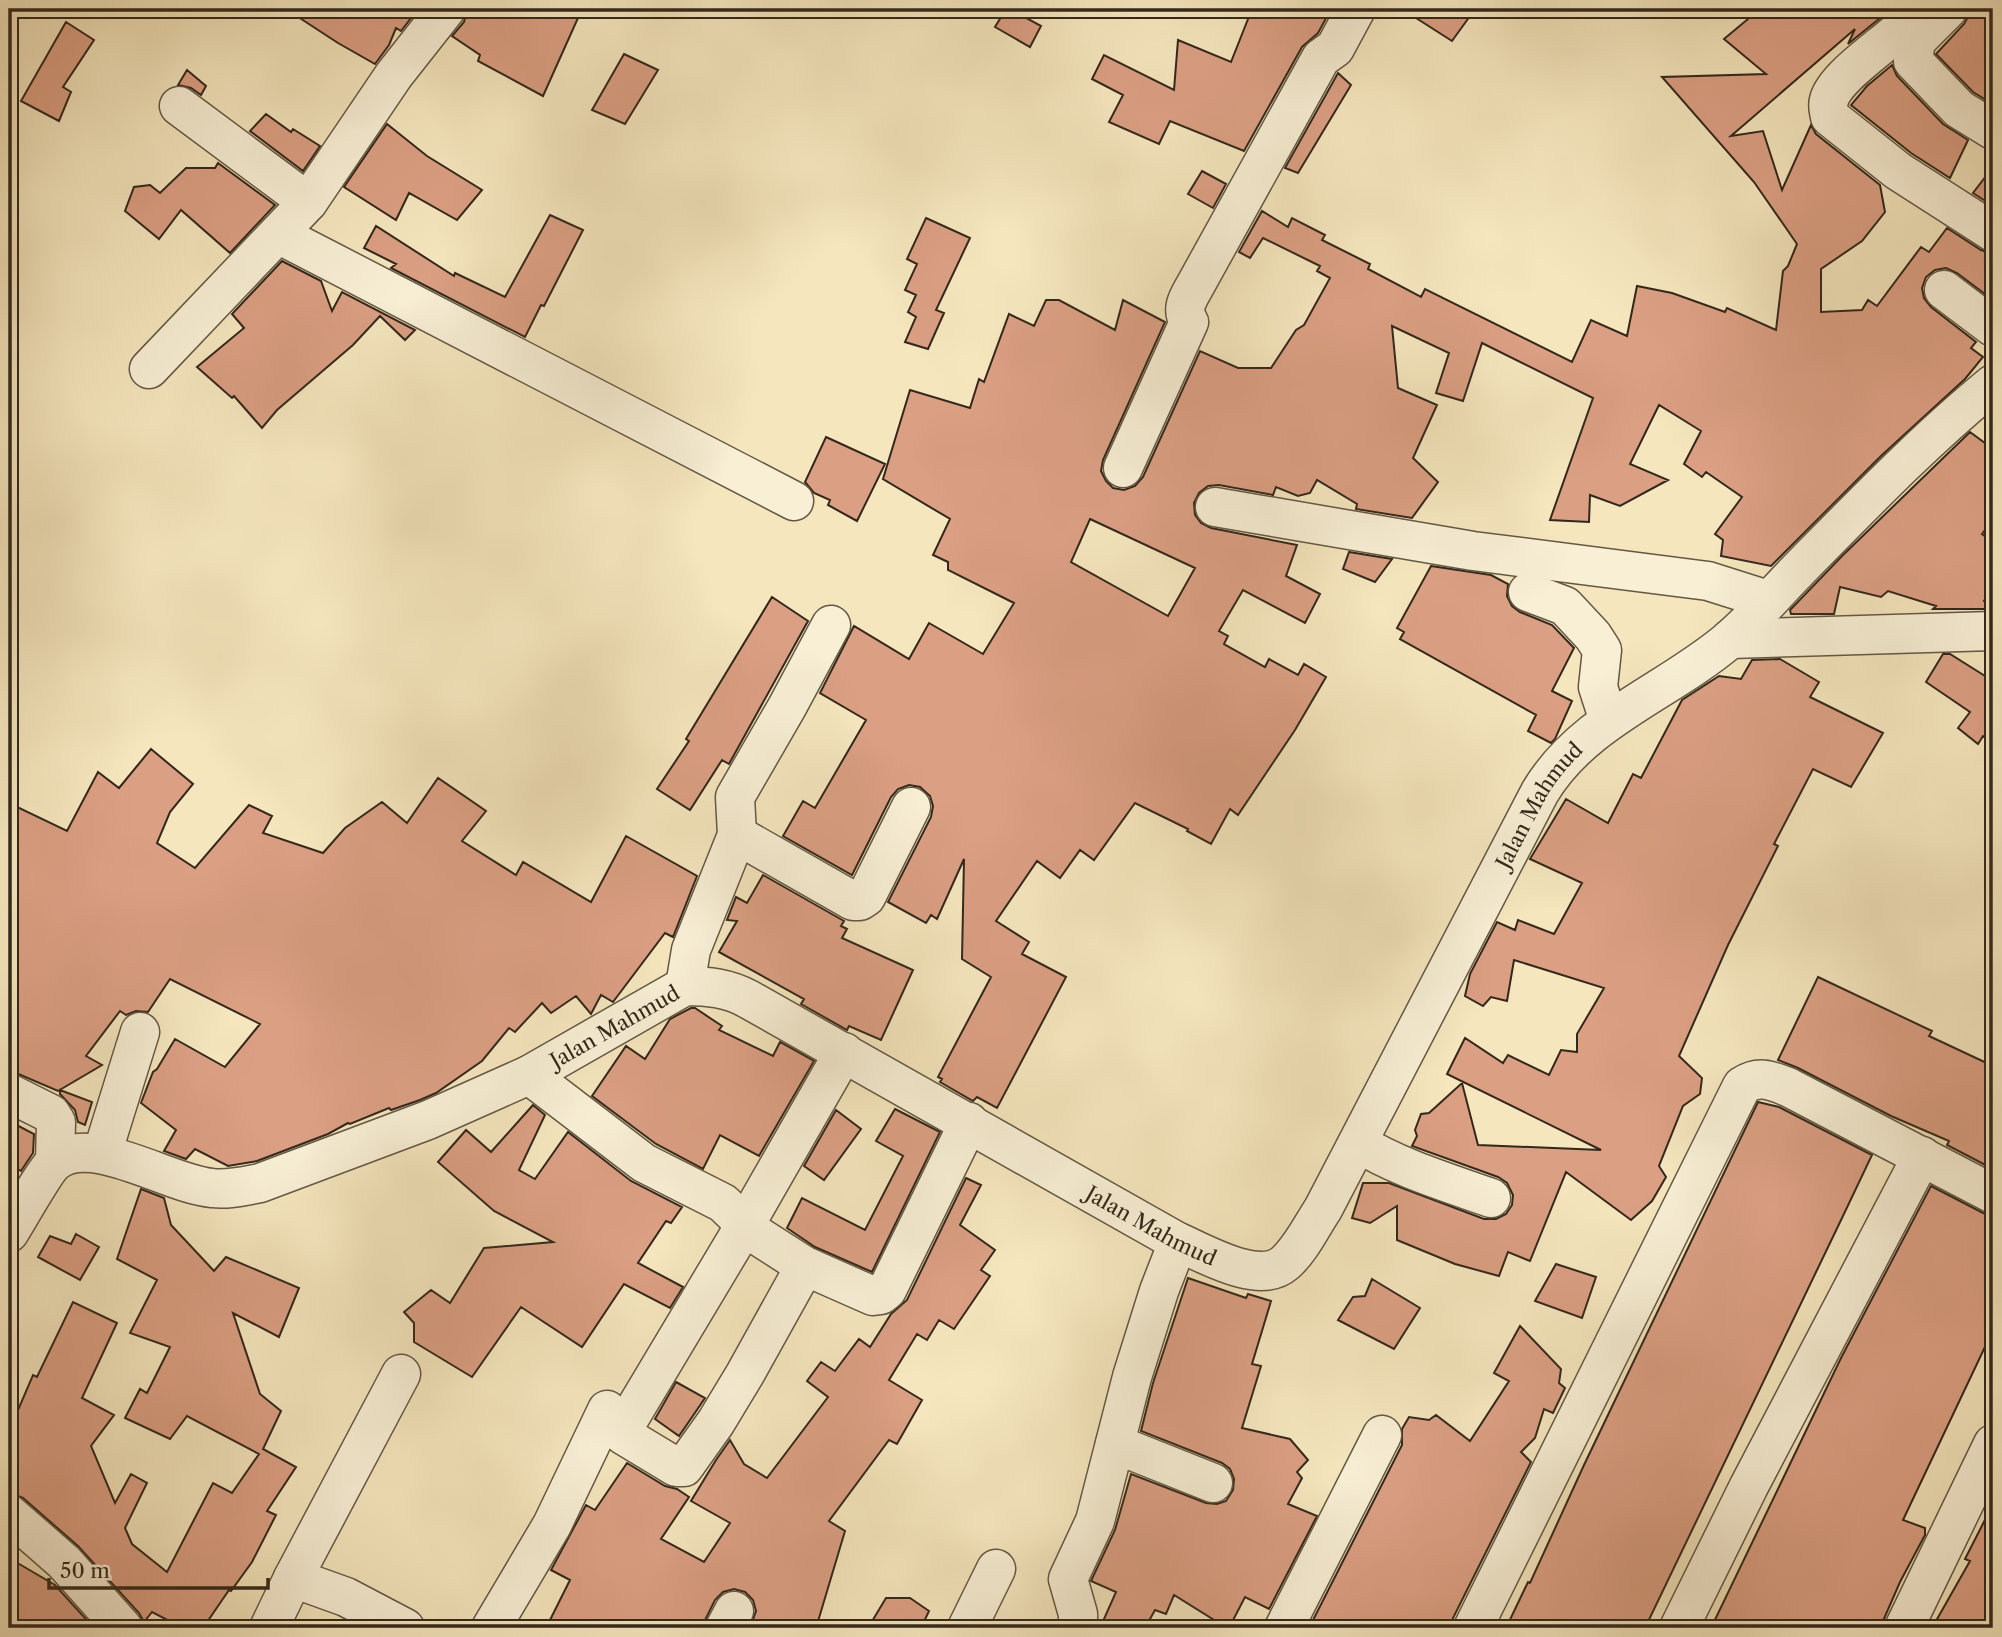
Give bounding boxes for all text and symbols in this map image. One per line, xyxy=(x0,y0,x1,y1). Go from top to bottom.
street label: Jalan Mahmud xyxy=(1489,736,1587,875)
street label: Jalan Mahmud xyxy=(543,979,684,1074)
street label: Jalan Mahmud xyxy=(1079,1179,1221,1271)
scale bar xyxy=(49,1546,268,1590)
text: 50 m xyxy=(60,1558,110,1583)

